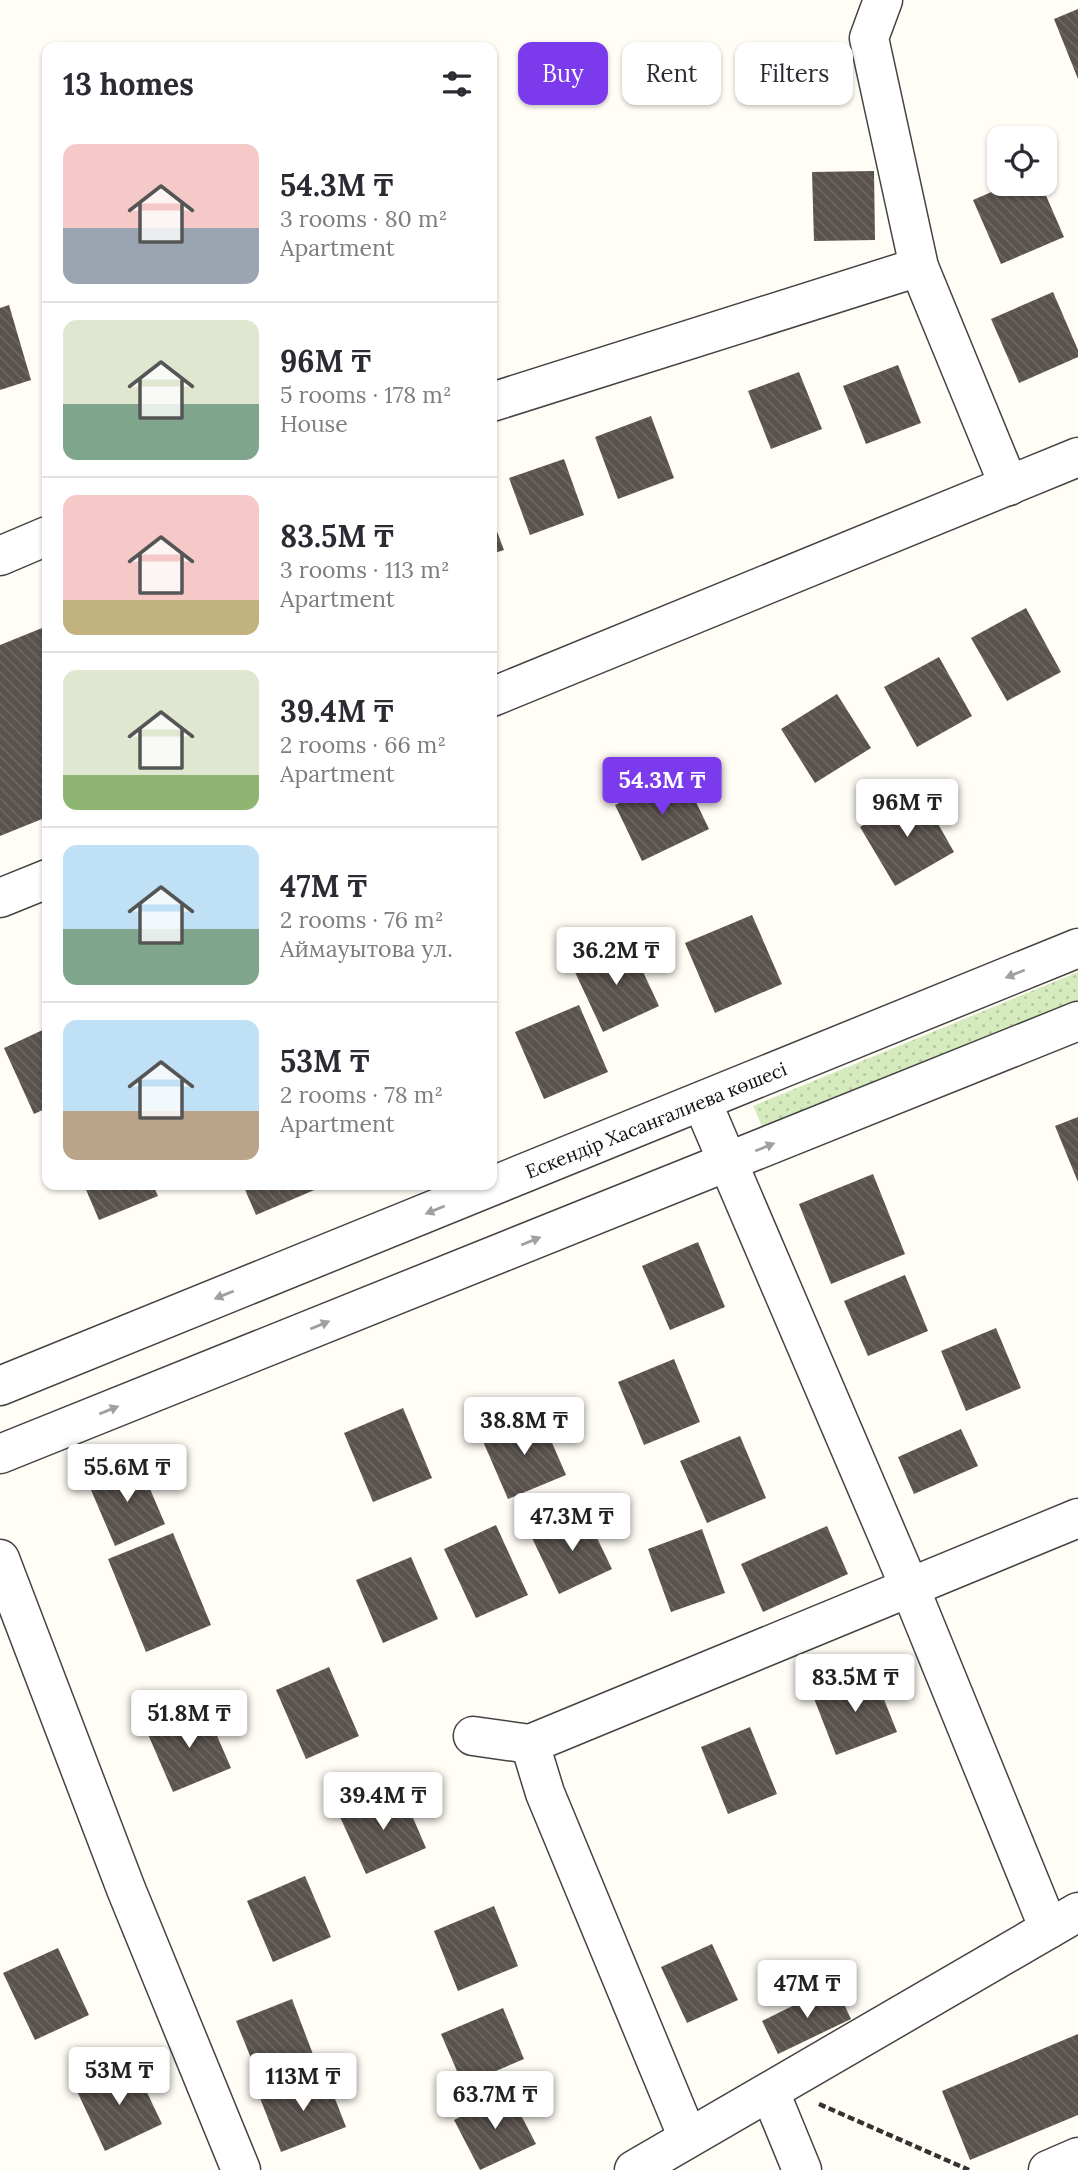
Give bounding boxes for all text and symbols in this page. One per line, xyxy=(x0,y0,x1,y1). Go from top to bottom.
chip: Buy xyxy=(518,42,608,105)
chip: Rent xyxy=(622,42,721,105)
chip: Filters xyxy=(735,42,853,105)
text: 13 homes xyxy=(63,65,194,103)
icon: filters xyxy=(438,65,476,103)
map controls xyxy=(987,126,1057,196)
button: locate xyxy=(987,126,1057,196)
text: 54.3M ₸ xyxy=(280,166,393,204)
icon: home xyxy=(119,172,203,256)
text: 3 rooms · 80 m² xyxy=(280,204,447,233)
text: Apartment xyxy=(280,233,395,262)
text: 96M ₸ xyxy=(280,342,371,380)
icon: home xyxy=(119,348,203,432)
text: 5 rooms · 178 m² xyxy=(280,380,452,409)
text: House xyxy=(280,409,348,438)
text: 83.5M ₸ xyxy=(280,517,394,555)
icon: home xyxy=(119,523,203,607)
text: 3 rooms · 113 m² xyxy=(280,555,450,584)
text: Apartment xyxy=(280,584,395,613)
text: 39.4M ₸ xyxy=(280,692,394,730)
icon: home xyxy=(119,698,203,782)
text: 2 rooms · 66 m² xyxy=(280,730,446,759)
pin: 54.3M ₸ xyxy=(597,758,727,817)
text: Apartment xyxy=(280,759,395,788)
text: 54.3M ₸ xyxy=(619,765,705,794)
pin: 96M ₸ xyxy=(858,780,956,839)
text: 96M ₸ xyxy=(872,787,942,816)
text: 47M ₸ xyxy=(280,867,367,905)
icon: home xyxy=(119,873,203,957)
text: 2 rooms · 76 m² xyxy=(280,905,444,934)
pin: 36.2M ₸ xyxy=(551,928,681,987)
text: Аймауытова ул. xyxy=(280,934,453,963)
text: 36.2M ₸ xyxy=(572,935,660,964)
one-way arrow xyxy=(1004,969,1025,980)
text: 53M ₸ xyxy=(280,1042,370,1080)
icon: home xyxy=(119,1048,203,1132)
street label: Ескендір Хасанғалиева көшесі xyxy=(522,1056,790,1184)
text: 2 rooms · 78 m² xyxy=(280,1080,443,1109)
text: Apartment xyxy=(280,1109,395,1138)
one-way arrow xyxy=(755,1142,776,1153)
one-way arrow xyxy=(424,1204,445,1215)
one-way arrow xyxy=(521,1235,542,1246)
one-way arrow xyxy=(214,1289,234,1301)
one-way arrow xyxy=(309,1320,330,1331)
pin: 38.8M ₸ xyxy=(459,1398,589,1457)
one-way arrow xyxy=(98,1405,119,1416)
text: 38.8M ₸ xyxy=(480,1405,568,1434)
pin: 55.6M ₸ xyxy=(62,1444,192,1504)
text: 55.6M ₸ xyxy=(84,1452,170,1481)
pin: 47.3M ₸ xyxy=(507,1494,637,1553)
text: 47.3M ₸ xyxy=(530,1501,614,1530)
pin: 83.5M ₸ xyxy=(790,1654,920,1714)
text: 83.5M ₸ xyxy=(811,1662,899,1691)
pin: 51.8M ₸ xyxy=(124,1690,254,1750)
text: 51.8M ₸ xyxy=(147,1698,231,1727)
pin: 39.4M ₸ xyxy=(318,1772,448,1832)
text: 39.4M ₸ xyxy=(339,1780,427,1809)
pin: 47M ₸ xyxy=(758,1960,856,2020)
text: 47M ₸ xyxy=(774,1968,840,1997)
pin: 53M ₸ xyxy=(70,2048,168,2107)
pin: 113M ₸ xyxy=(246,2054,360,2113)
text: 53M ₸ xyxy=(85,2055,153,2084)
text: 113M ₸ xyxy=(266,2061,340,2090)
pin: 63.7M ₸ xyxy=(430,2072,560,2131)
text: 63.7M ₸ xyxy=(453,2079,537,2108)

